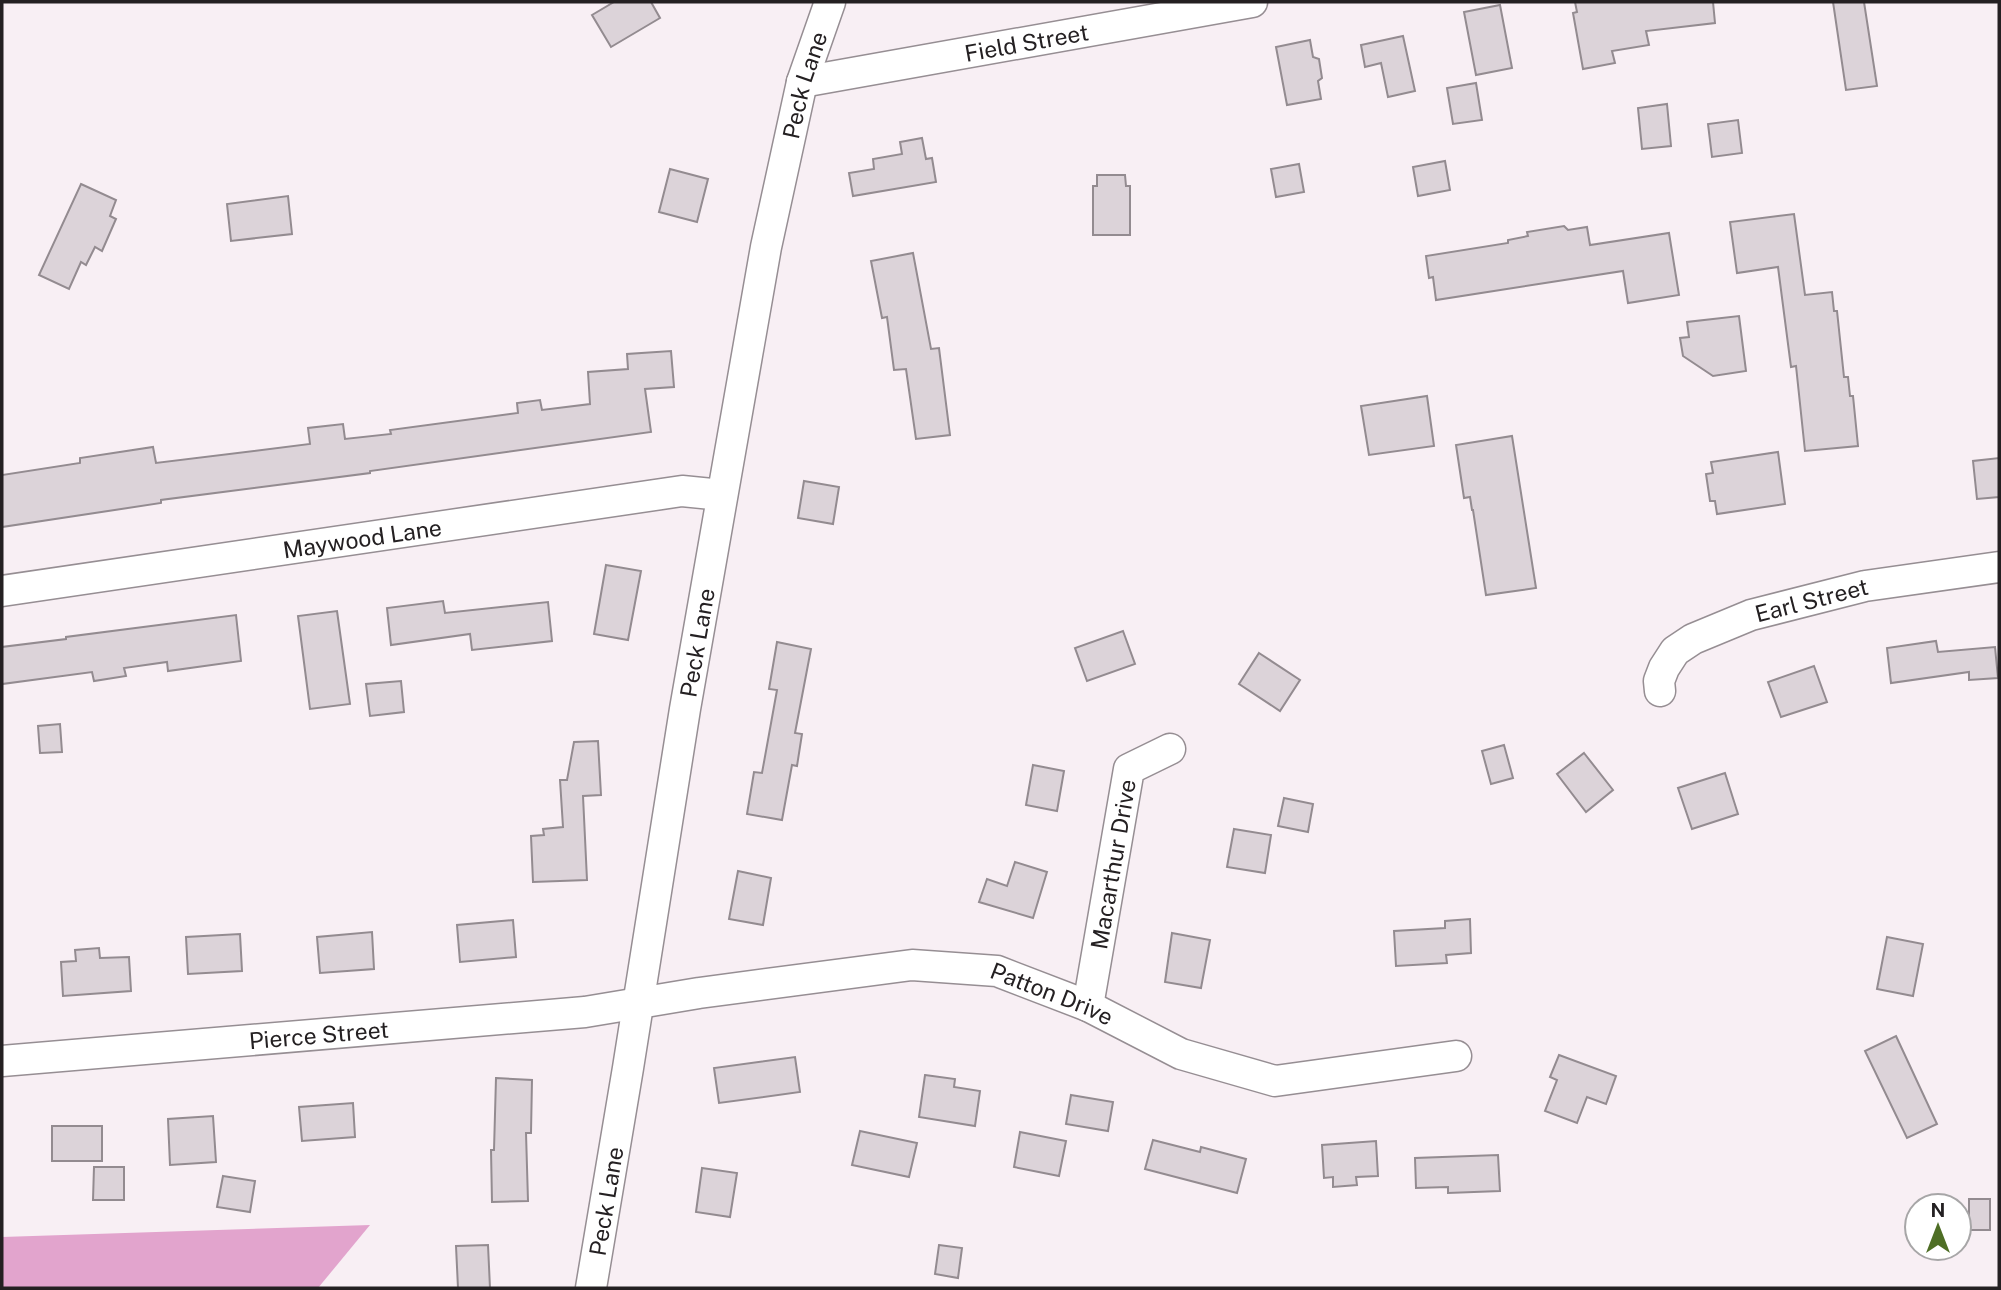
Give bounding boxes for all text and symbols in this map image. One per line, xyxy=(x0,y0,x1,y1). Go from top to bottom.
street label: Field Street xyxy=(962,18,1091,66)
street label: Peck Lane xyxy=(777,28,832,141)
street label: Maywood Lane xyxy=(281,513,443,563)
street label: Earl Street xyxy=(1752,572,1871,627)
street label: Peck Lane xyxy=(674,586,719,699)
street label: Macarthur Drive xyxy=(1085,777,1141,951)
street label: Patton Drive xyxy=(987,956,1118,1030)
street label: Pierce Street xyxy=(248,1015,390,1054)
street label: Peck Lane xyxy=(583,1145,628,1258)
north arrow xyxy=(1903,1192,1973,1262)
text: N xyxy=(1931,1199,1945,1221)

